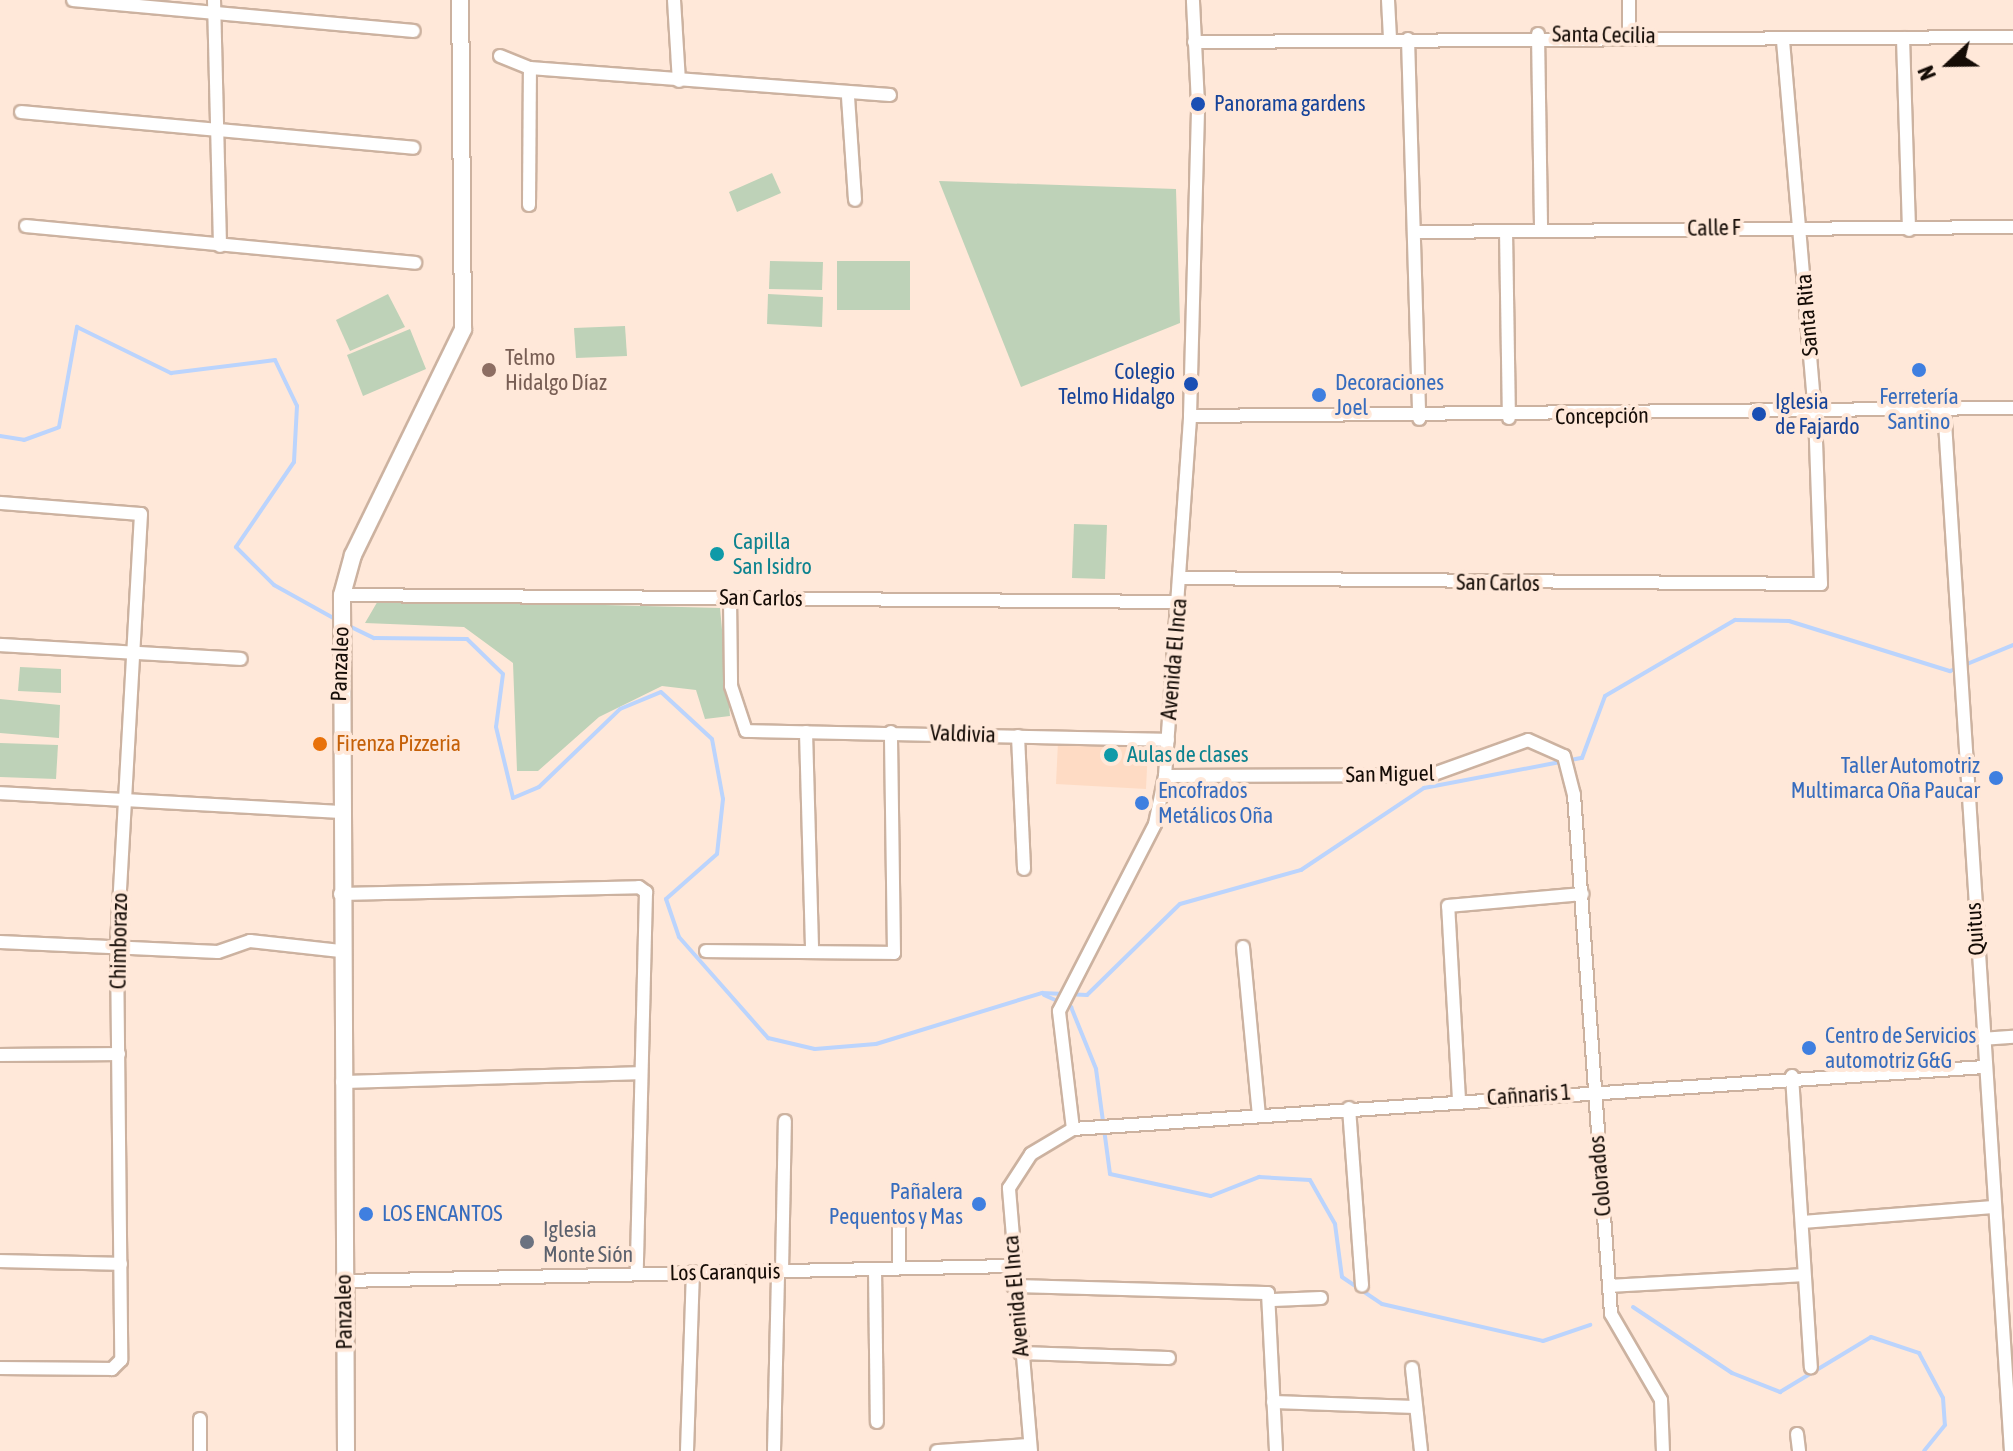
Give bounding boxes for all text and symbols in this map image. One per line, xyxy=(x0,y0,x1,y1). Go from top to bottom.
street label: Santa Cecilia xyxy=(1552,21,1656,49)
north arrow xyxy=(1909,24,1989,104)
text: N xyxy=(1912,62,1941,84)
place label: Panorama gardens xyxy=(1214,91,1366,117)
marker: Panorama gardens xyxy=(1189,95,1207,113)
street label: Calle F xyxy=(1687,214,1741,242)
street label: Santa Rita xyxy=(1790,273,1824,357)
place label: Telmo Hidalgo Díaz xyxy=(505,344,607,396)
place label: Colegio Telmo Hidalgo xyxy=(1058,358,1175,410)
marker: Telmo Hidalgo Díaz xyxy=(480,361,498,379)
marker: Ferretería Santino xyxy=(1910,361,1928,379)
place label: Decoraciones Joel xyxy=(1335,369,1444,420)
marker: Colegio Telmo Hidalgo xyxy=(1182,375,1200,393)
place label: Ferretería Santino xyxy=(1879,383,1959,434)
marker: Decoraciones Joel xyxy=(1310,386,1328,404)
place label: Iglesia de Fajardo xyxy=(1775,388,1860,440)
street label: Concepción xyxy=(1555,402,1649,430)
marker: Iglesia de Fajardo xyxy=(1750,405,1768,423)
place label: Capilla San Isidro xyxy=(733,528,812,580)
marker: Capilla San Isidro xyxy=(708,545,726,563)
street label: San Carlos xyxy=(1456,569,1540,597)
street label: San Carlos xyxy=(719,584,803,612)
street label: Avenida El Inca xyxy=(1156,597,1192,721)
street label: Panzaleo xyxy=(325,626,355,702)
street label: Valdivia xyxy=(930,720,996,748)
place label: Firenza Pizzeria xyxy=(336,731,461,757)
marker: Firenza Pizzeria xyxy=(311,735,329,753)
place label: Aulas de clases xyxy=(1127,742,1248,768)
marker: Aulas de clases xyxy=(1102,746,1120,764)
place label: Taller Automotriz Multimarca Oña Paucar xyxy=(1791,752,1980,804)
street label: San Miguel xyxy=(1345,760,1435,788)
marker: Taller Automotriz Multimarca Oña Paucar xyxy=(1987,769,2005,787)
place label: Encofrados Metálicos Oña xyxy=(1158,777,1273,828)
marker: Encofrados Metálicos Oña xyxy=(1133,794,1151,812)
street label: Chimborazo xyxy=(105,892,133,990)
street label: Quitus xyxy=(1960,902,1990,956)
place label: Centro de Servicios automotriz G&G xyxy=(1825,1022,1976,1074)
marker: Centro de Servicios automotriz G&G xyxy=(1800,1039,1818,1057)
street label: Cañnaris 1 xyxy=(1486,1079,1572,1111)
street label: Colorados xyxy=(1583,1135,1617,1217)
place label: Pañalera Pequentos y Mas xyxy=(829,1178,963,1230)
marker: Pañalera Pequentos y Mas xyxy=(970,1195,988,1213)
place label: LOS ENCANTOS xyxy=(382,1201,502,1227)
marker: LOS ENCANTOS xyxy=(357,1205,375,1223)
place label: Iglesia Monte Sión xyxy=(543,1216,633,1268)
marker: Iglesia Monte Sión xyxy=(518,1233,536,1251)
street label: Avenida El Inca xyxy=(998,1234,1034,1358)
street label: Los Caranquis xyxy=(669,1258,781,1286)
street label: Panzaleo xyxy=(330,1274,358,1350)

